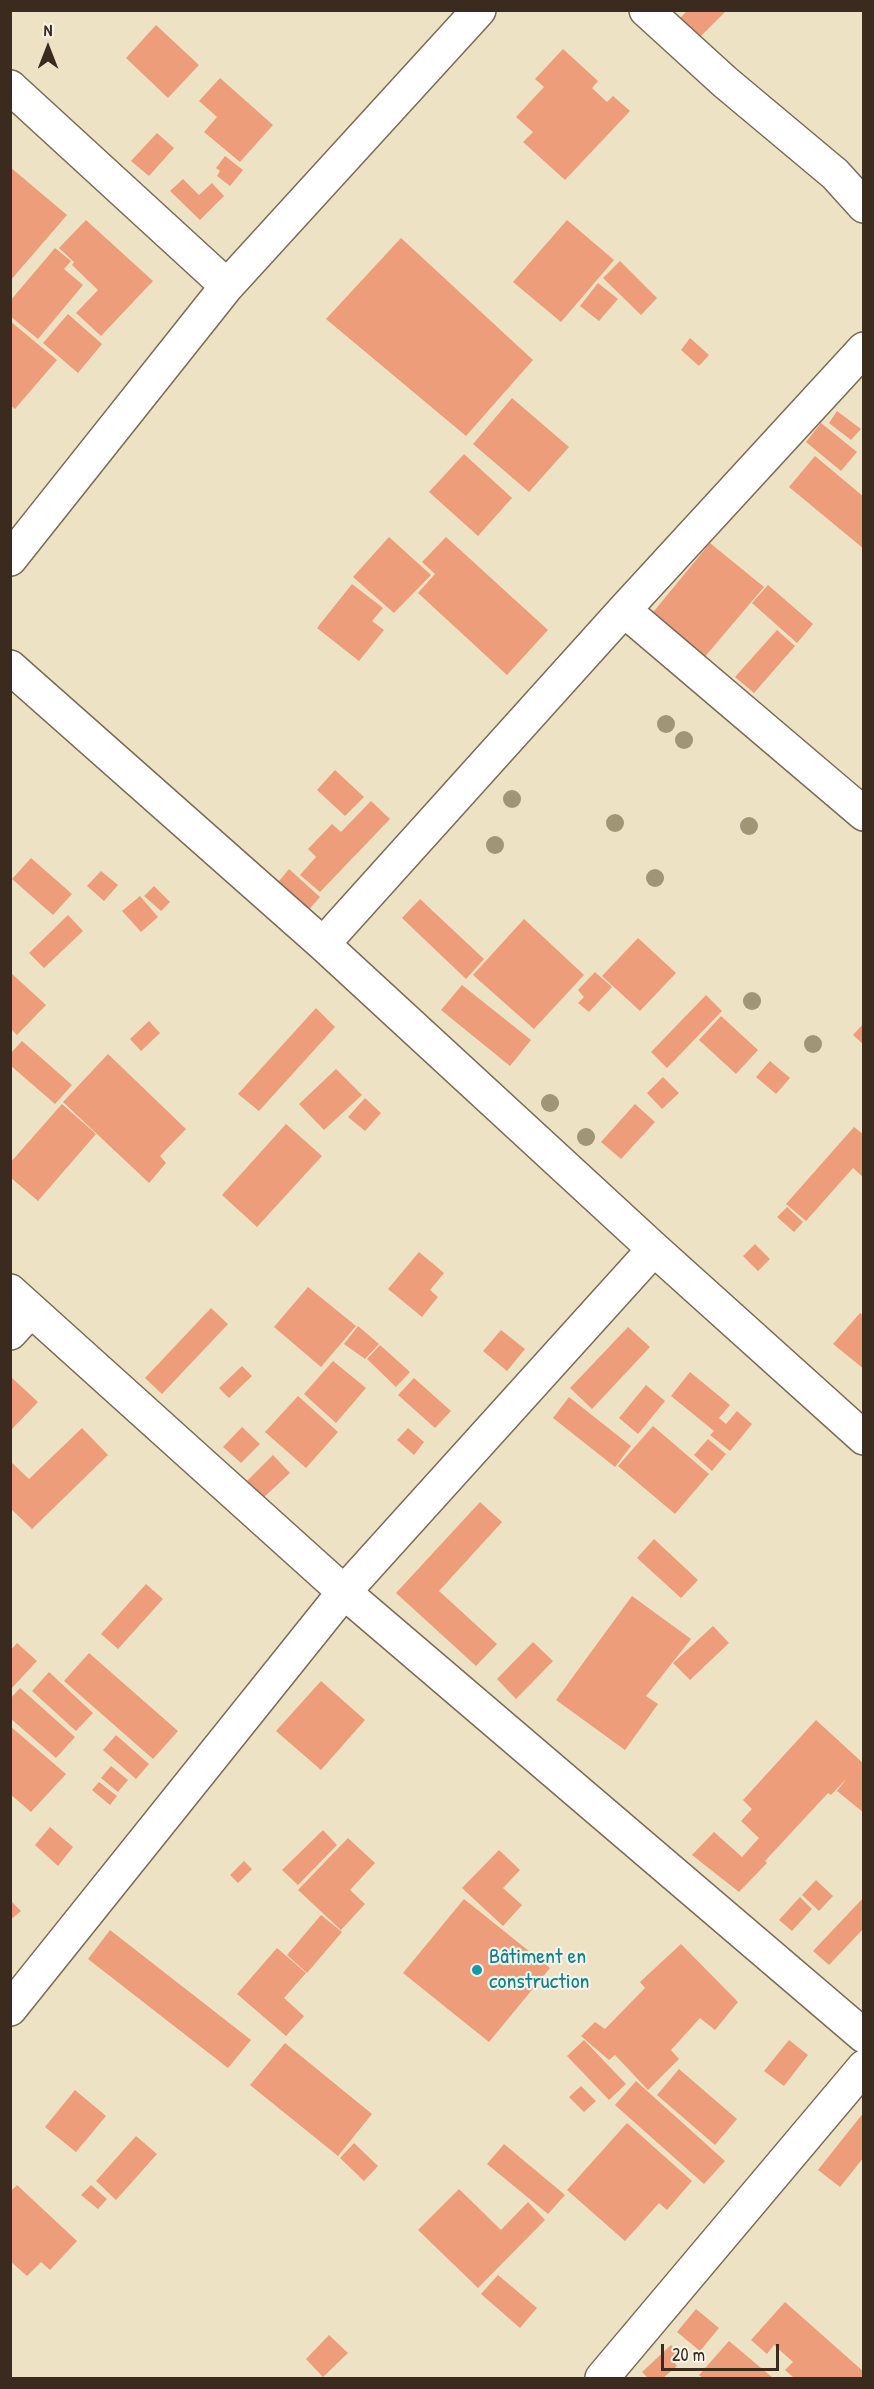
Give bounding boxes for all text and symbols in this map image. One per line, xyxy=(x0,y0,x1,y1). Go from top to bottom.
north arrow xyxy=(18,18,78,78)
text: N xyxy=(44,19,52,41)
place label: Bâtiment en construction xyxy=(489,1944,589,1996)
marker: Bâtiment en construction xyxy=(470,1963,484,1977)
scale bar xyxy=(664,2332,782,2370)
text: 20 m xyxy=(672,2342,705,2367)

